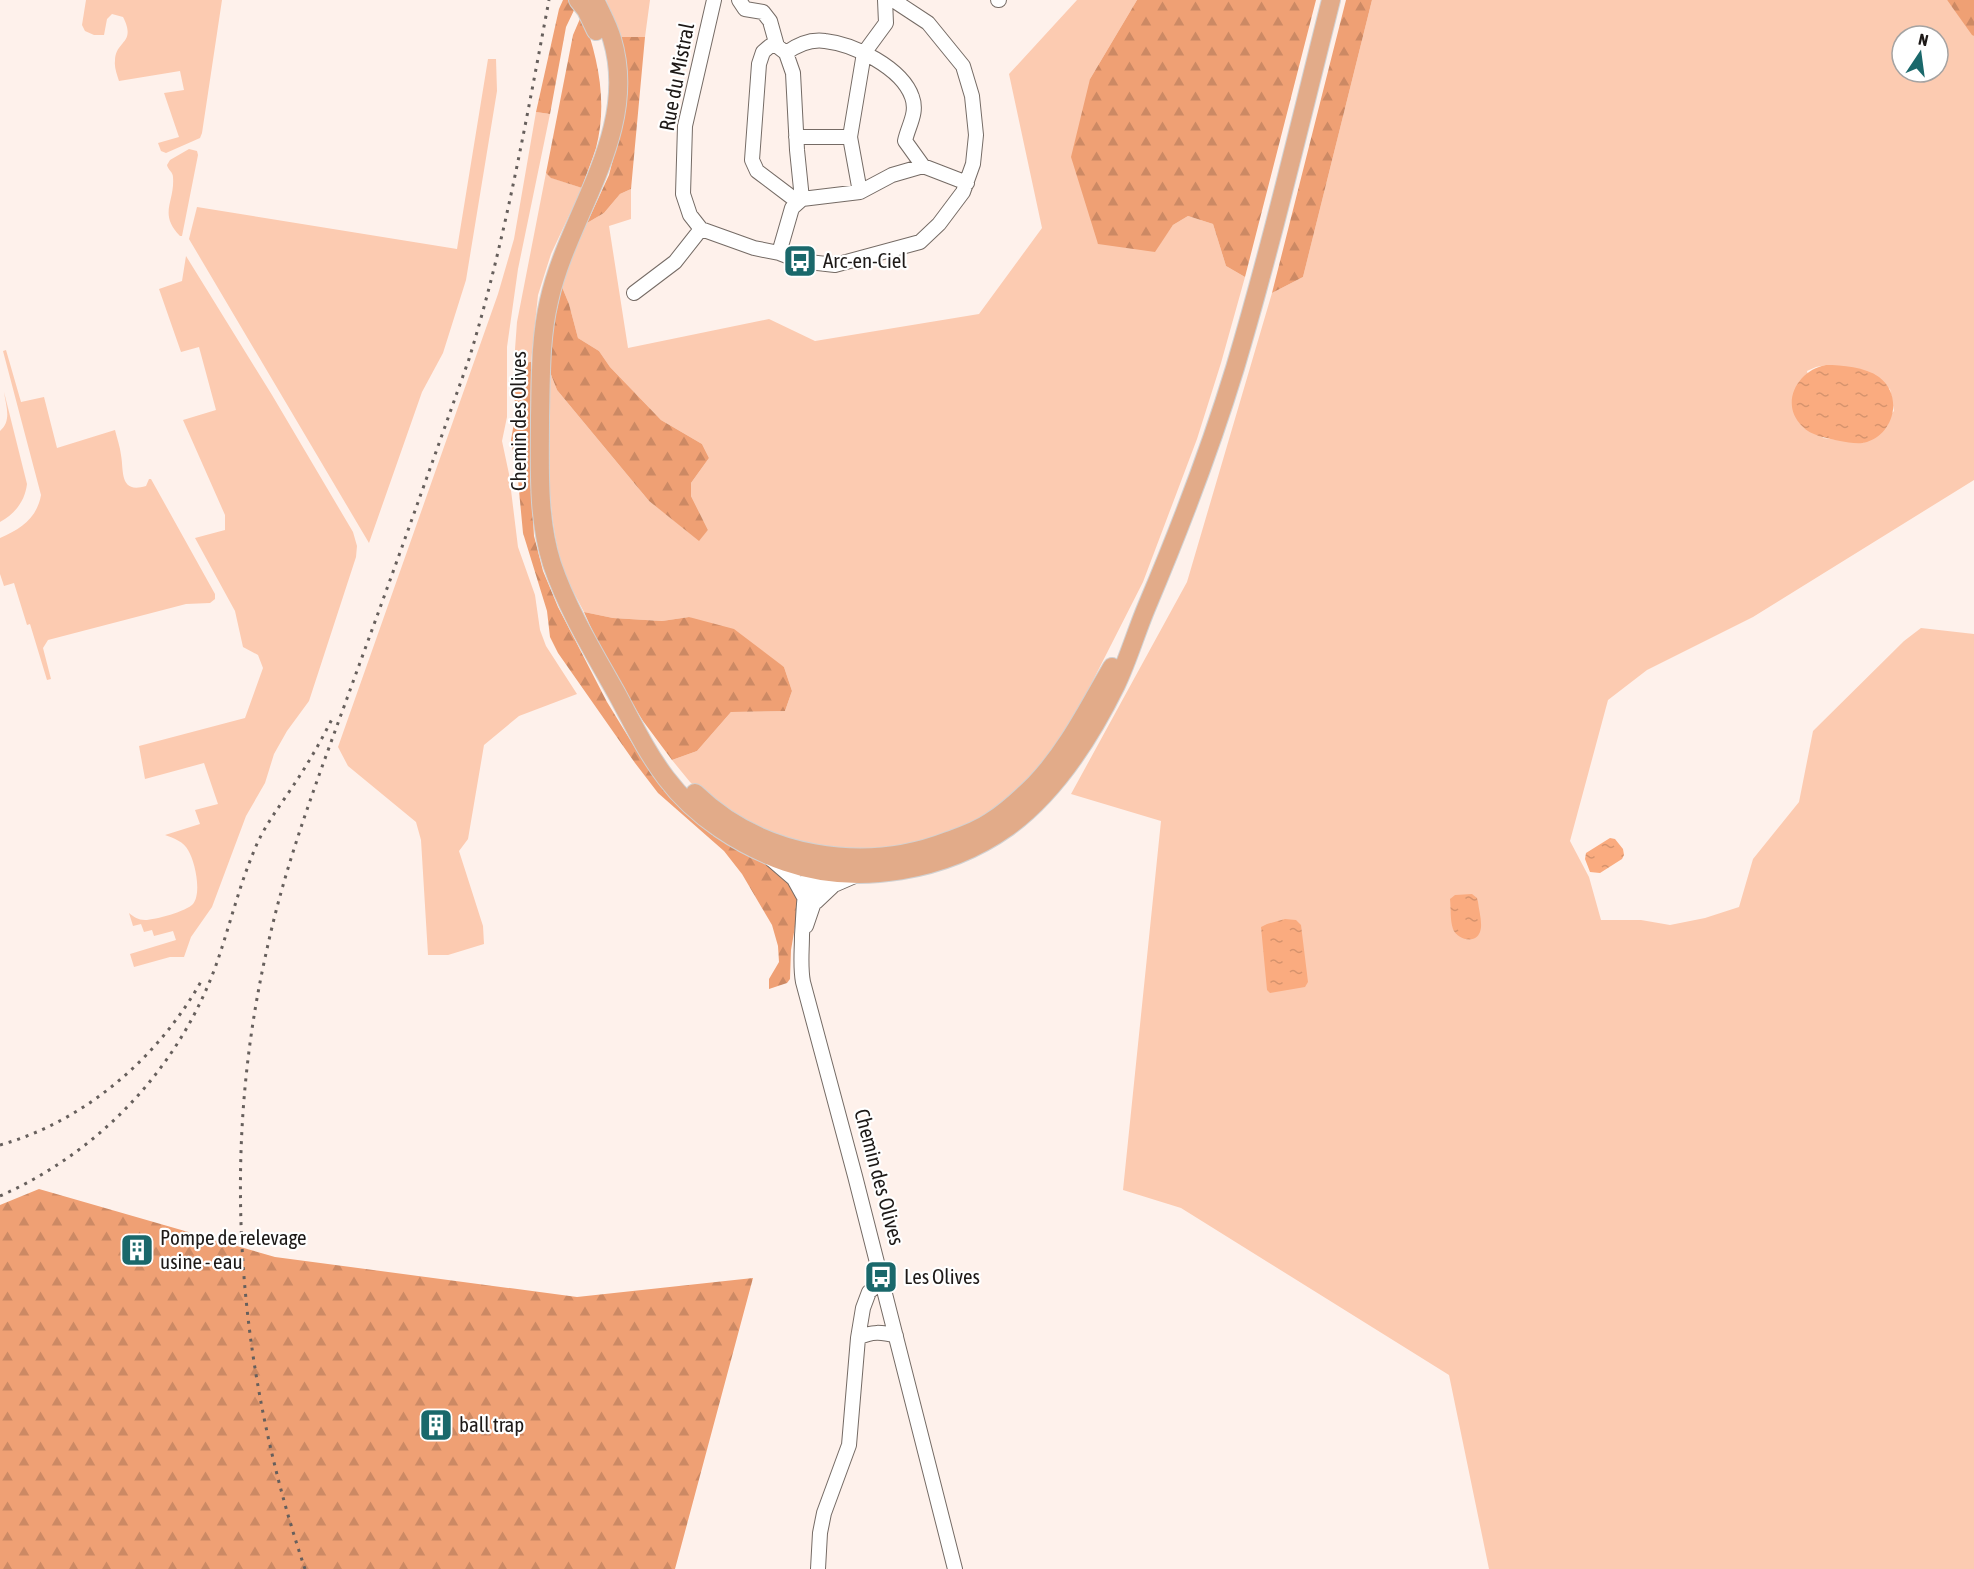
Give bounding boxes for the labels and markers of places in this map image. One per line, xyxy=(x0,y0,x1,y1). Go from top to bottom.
bus stop icon: Arc-en-Ciel xyxy=(782,243,818,279)
place label: Arc-en-Ciel xyxy=(823,248,907,272)
place label: Pompe de relevage usine - eau xyxy=(160,1225,307,1273)
building icon: Pompe de relevage usine - eau xyxy=(119,1232,155,1268)
bus stop icon: Les Olives xyxy=(863,1259,899,1295)
place label: Les Olives xyxy=(904,1264,980,1288)
building icon: ball trap xyxy=(418,1407,454,1443)
place label: ball trap xyxy=(459,1412,524,1436)

